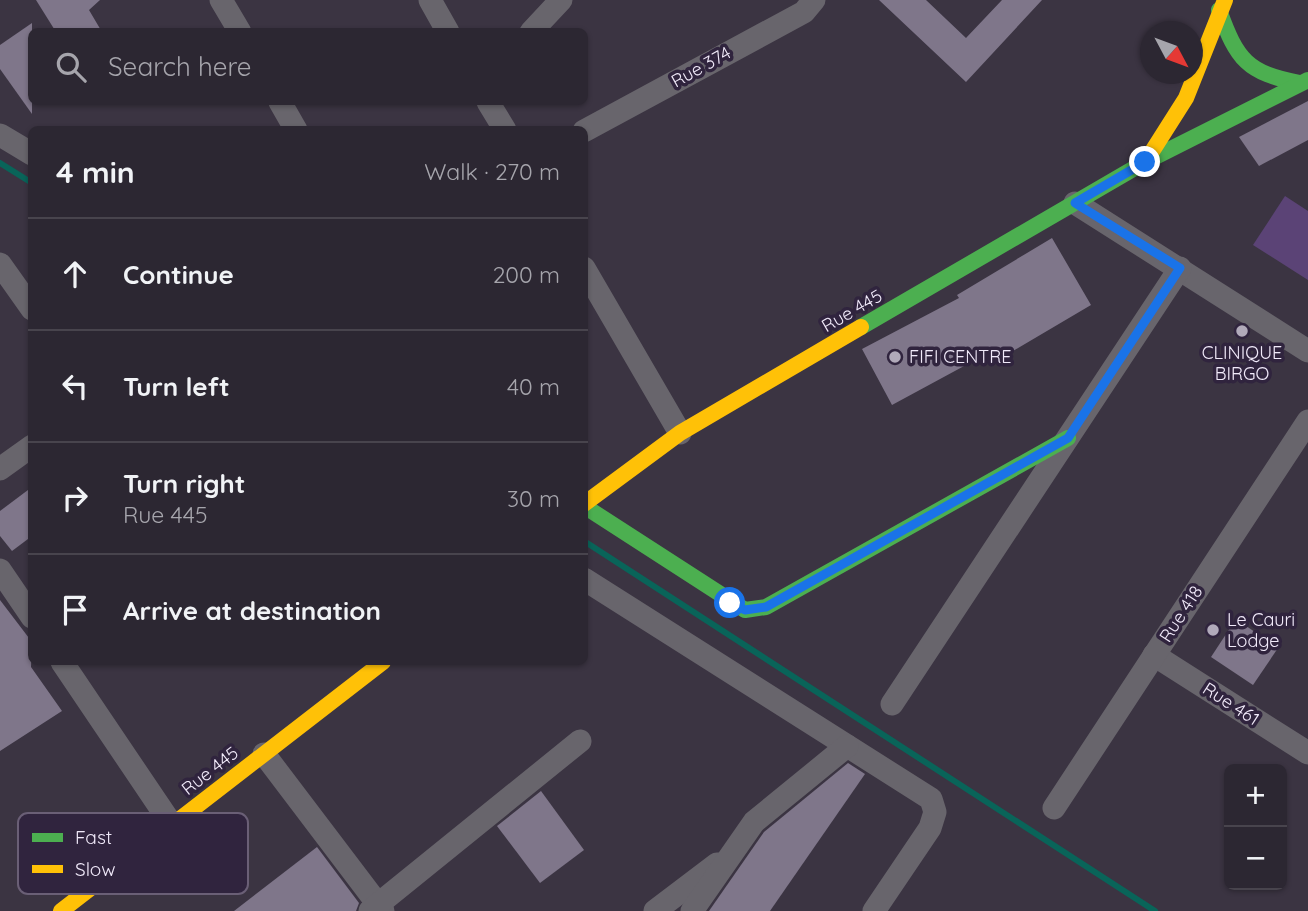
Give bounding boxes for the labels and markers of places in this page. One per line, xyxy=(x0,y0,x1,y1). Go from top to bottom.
marker: CLINIQUE BIRGO xyxy=(1234,323,1250,339)
place label: CLINIQUE BIRGO xyxy=(1202,341,1282,385)
place label: FIFI CENTRE xyxy=(909,345,1012,368)
marker: FIFI CENTRE xyxy=(887,349,903,365)
place label: Le Cauri Lodge xyxy=(1227,608,1295,652)
marker: Le Cauri Lodge xyxy=(1205,622,1221,638)

